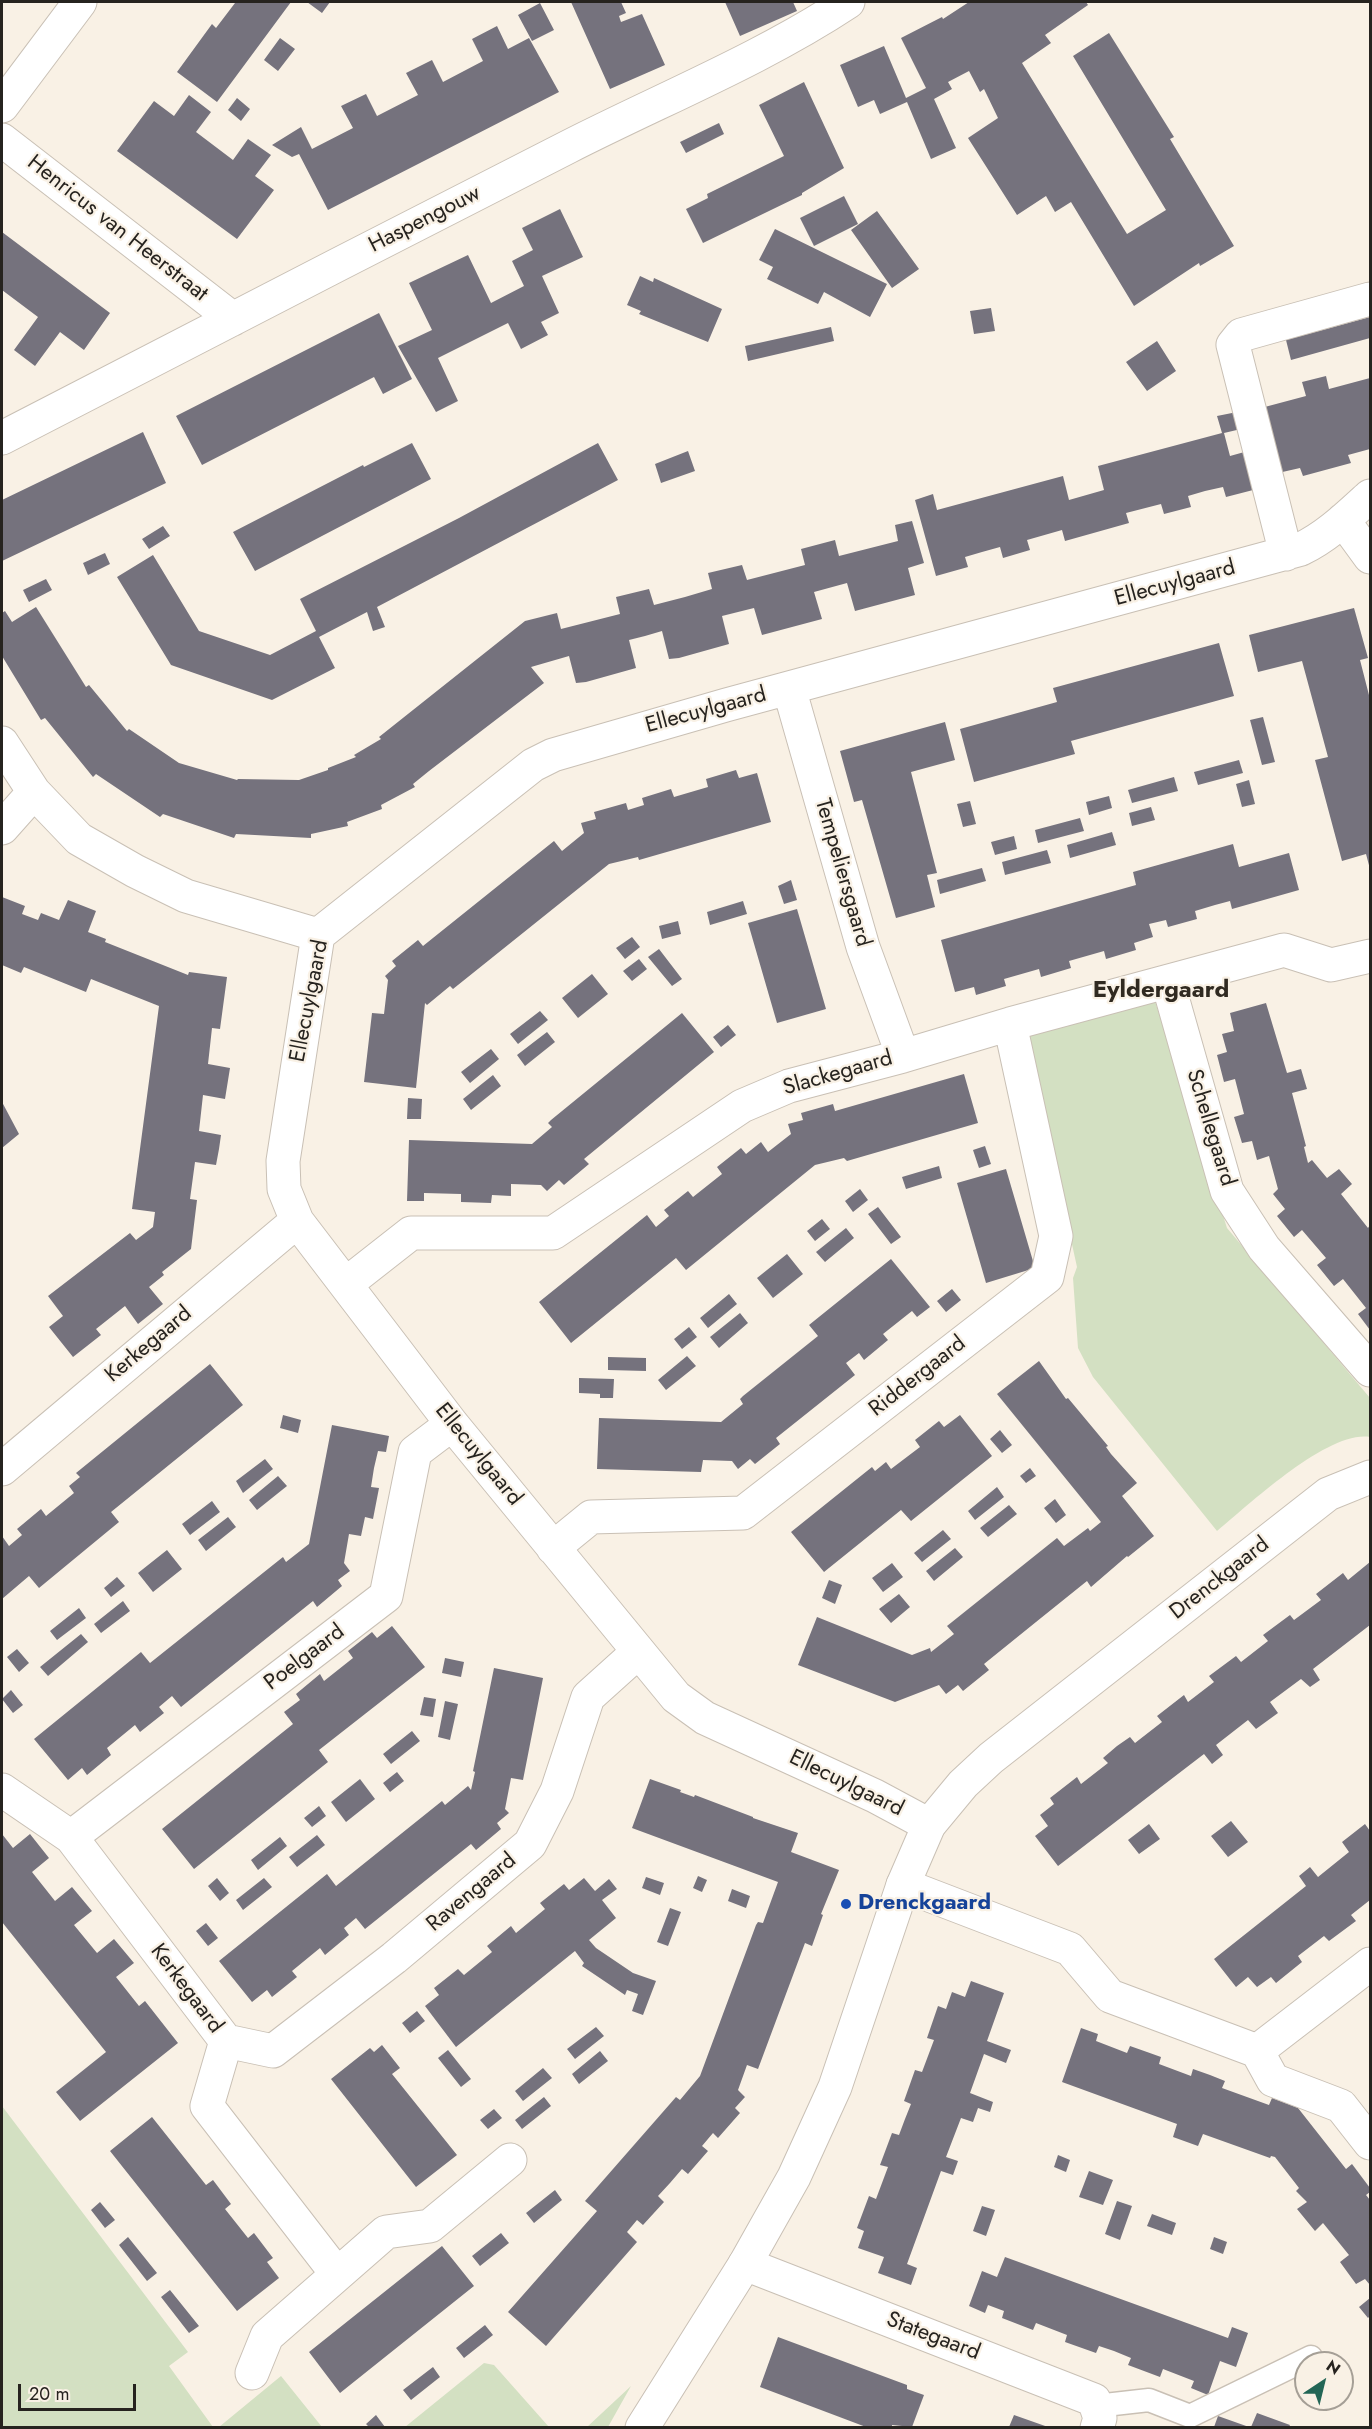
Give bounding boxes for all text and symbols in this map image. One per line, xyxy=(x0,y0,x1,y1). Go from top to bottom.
street label: Henricus van Heerstraat xyxy=(21,150,213,308)
street label: Haspengouw xyxy=(365,181,485,259)
street label: Ellecuylgaard xyxy=(1112,555,1238,613)
street label: Ellecuylgaard xyxy=(643,682,769,740)
street label: Tempeliersgaard xyxy=(808,796,876,950)
street label: Ellecuylgaard xyxy=(285,938,335,1064)
district label: Eyldergaard xyxy=(1093,977,1229,1005)
street label: Slackegaard xyxy=(780,1046,896,1102)
street label: Schellegaard xyxy=(1180,1066,1240,1190)
street label: Kerkegaard xyxy=(100,1301,198,1389)
street label: Riddergaard xyxy=(864,1331,972,1423)
street label: Ellecuylgaard xyxy=(429,1398,527,1512)
street label: Drenckgaard xyxy=(1165,1532,1275,1626)
street label: Poelgaard xyxy=(260,1619,350,1697)
street label: Ellecuylgaard xyxy=(784,1745,908,1823)
street label: Ravengaard xyxy=(422,1848,522,1938)
place label: Drenckgaard xyxy=(858,1891,991,1917)
marker: Drenckgaard xyxy=(839,1897,853,1911)
street label: Kerkegaard xyxy=(144,1939,228,2039)
street label: Stategaard xyxy=(882,2307,984,2367)
north arrow xyxy=(1294,2351,1354,2411)
text: N xyxy=(1322,2354,1345,2381)
scale bar xyxy=(21,2372,140,2410)
text: 20 m xyxy=(29,2381,69,2407)

